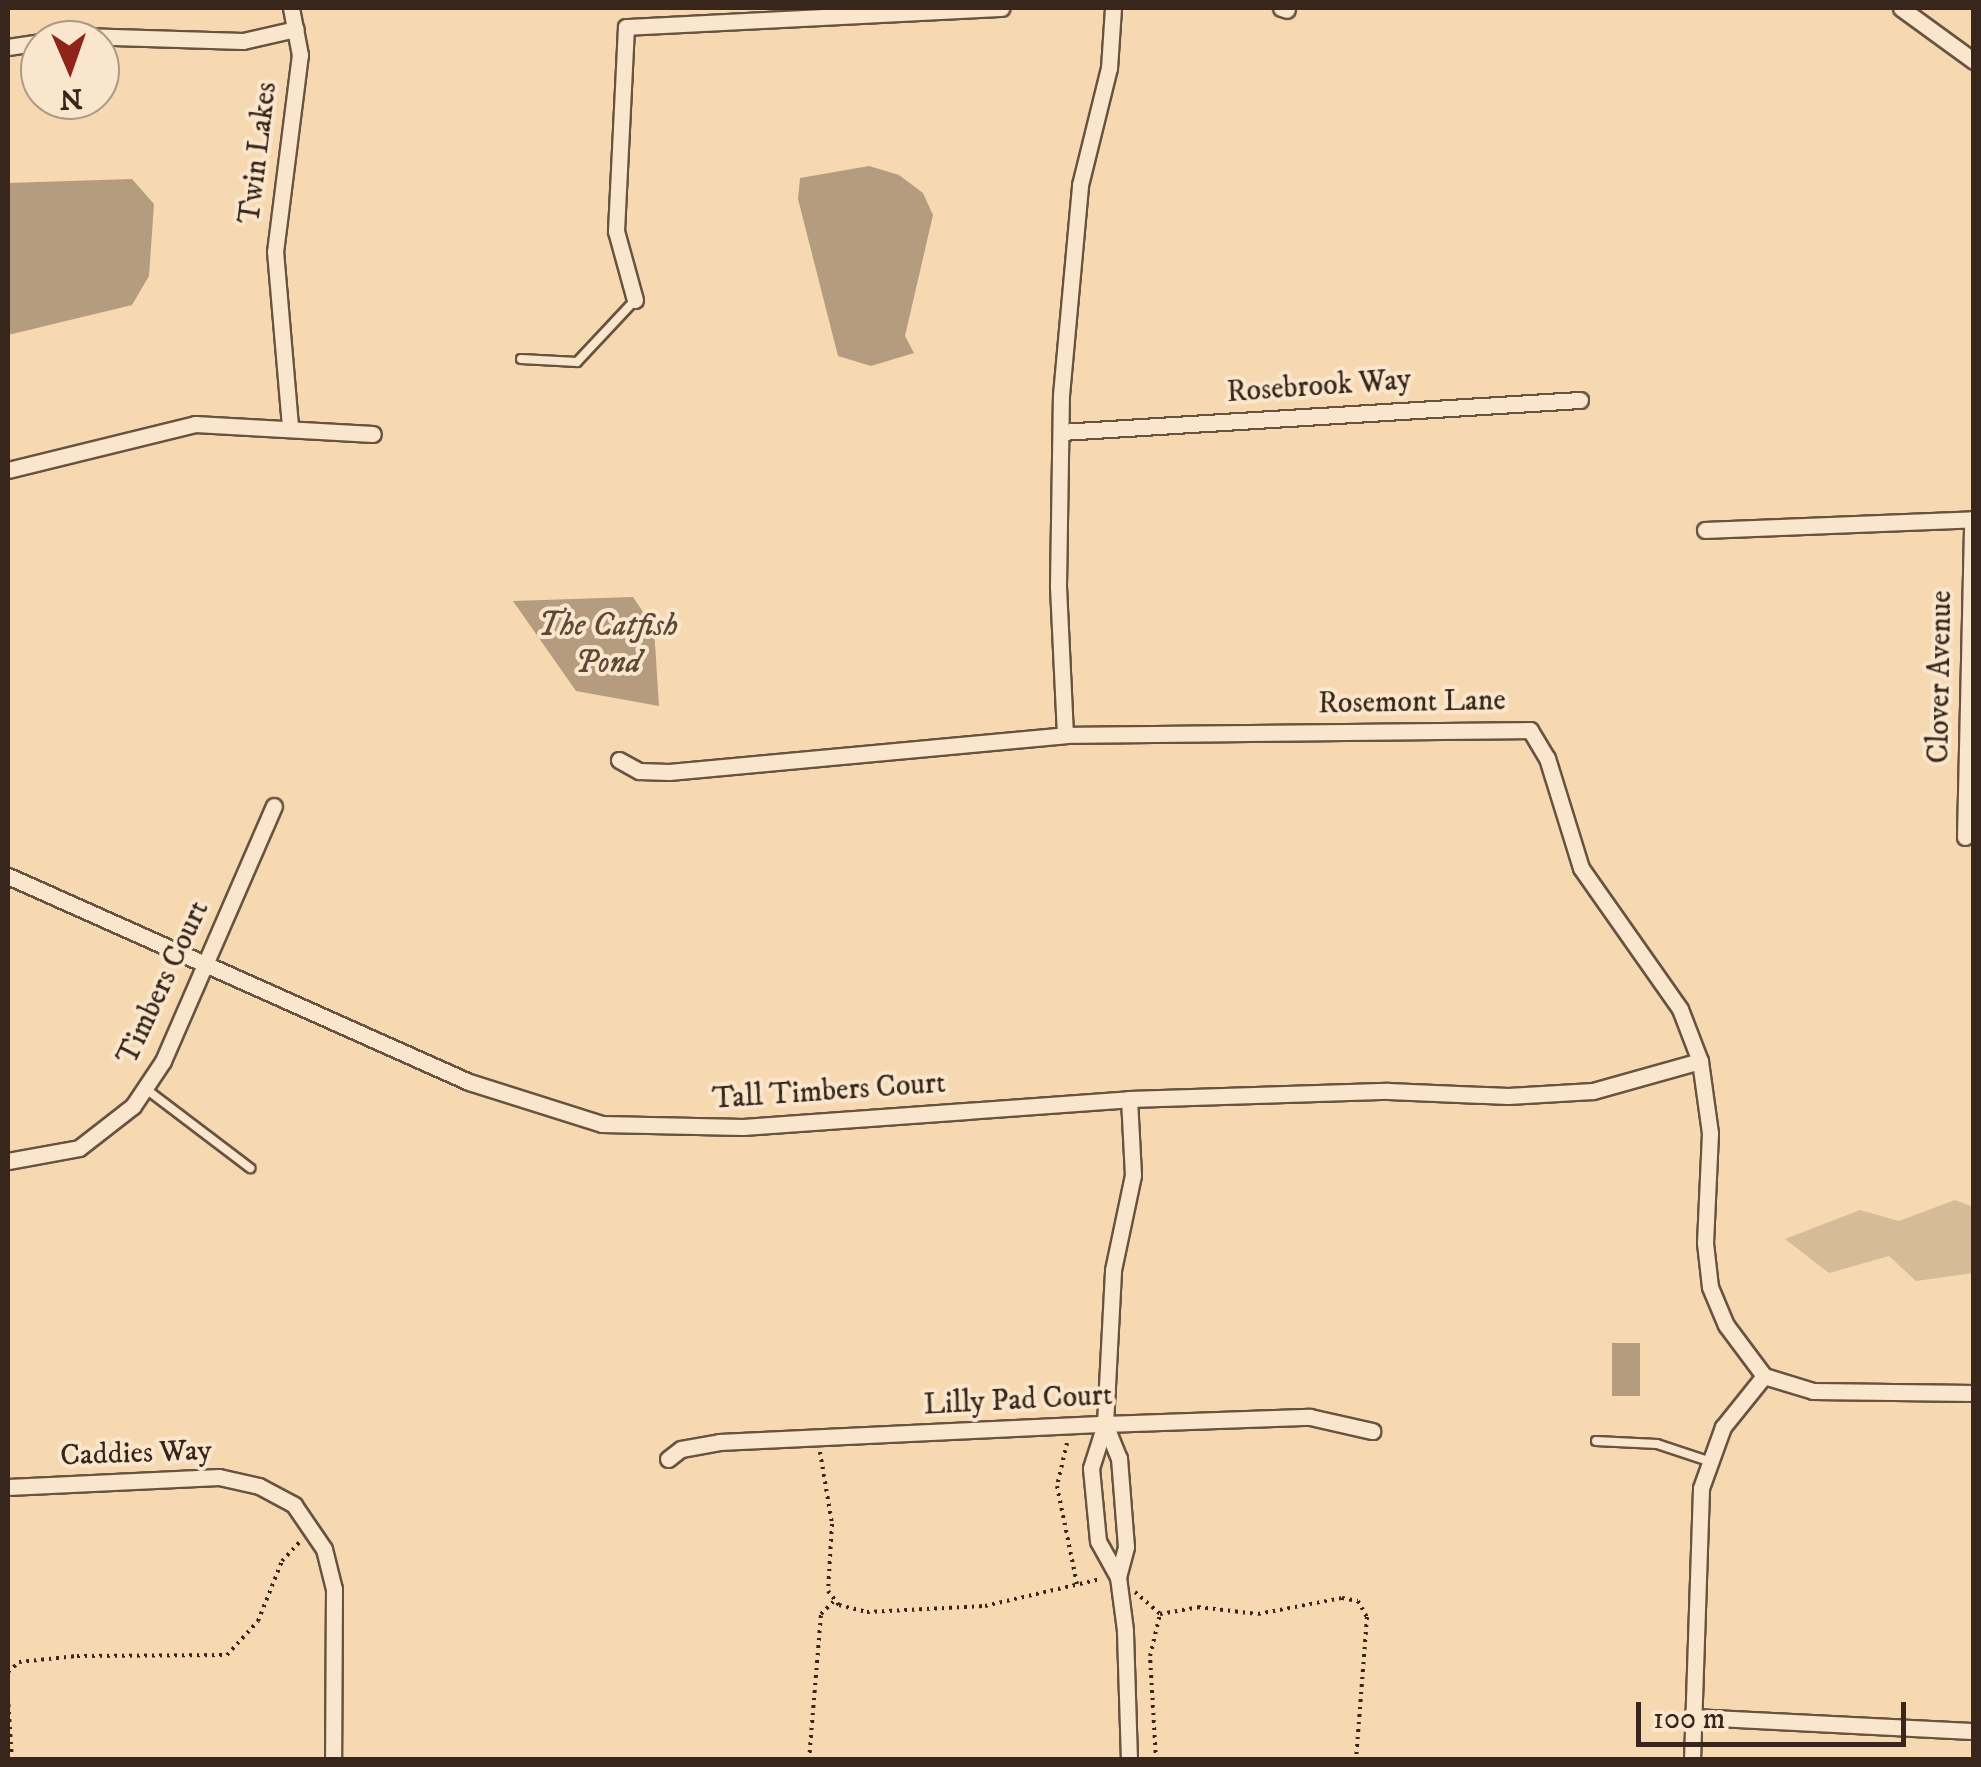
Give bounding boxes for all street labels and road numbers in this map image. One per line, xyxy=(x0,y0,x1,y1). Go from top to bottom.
street label: Twin Lakes xyxy=(232,80,286,226)
street label: Rosebrook Way xyxy=(1226,363,1412,411)
street label: Clover Avenue xyxy=(1921,590,1961,764)
street label: Rosemont Lane xyxy=(1318,683,1506,723)
street label: Timbers Court xyxy=(110,895,218,1071)
street label: Tall Timbers Court xyxy=(711,1066,947,1118)
street label: Lilly Pad Court xyxy=(923,1378,1113,1424)
street label: Caddies Way xyxy=(60,1433,212,1475)

